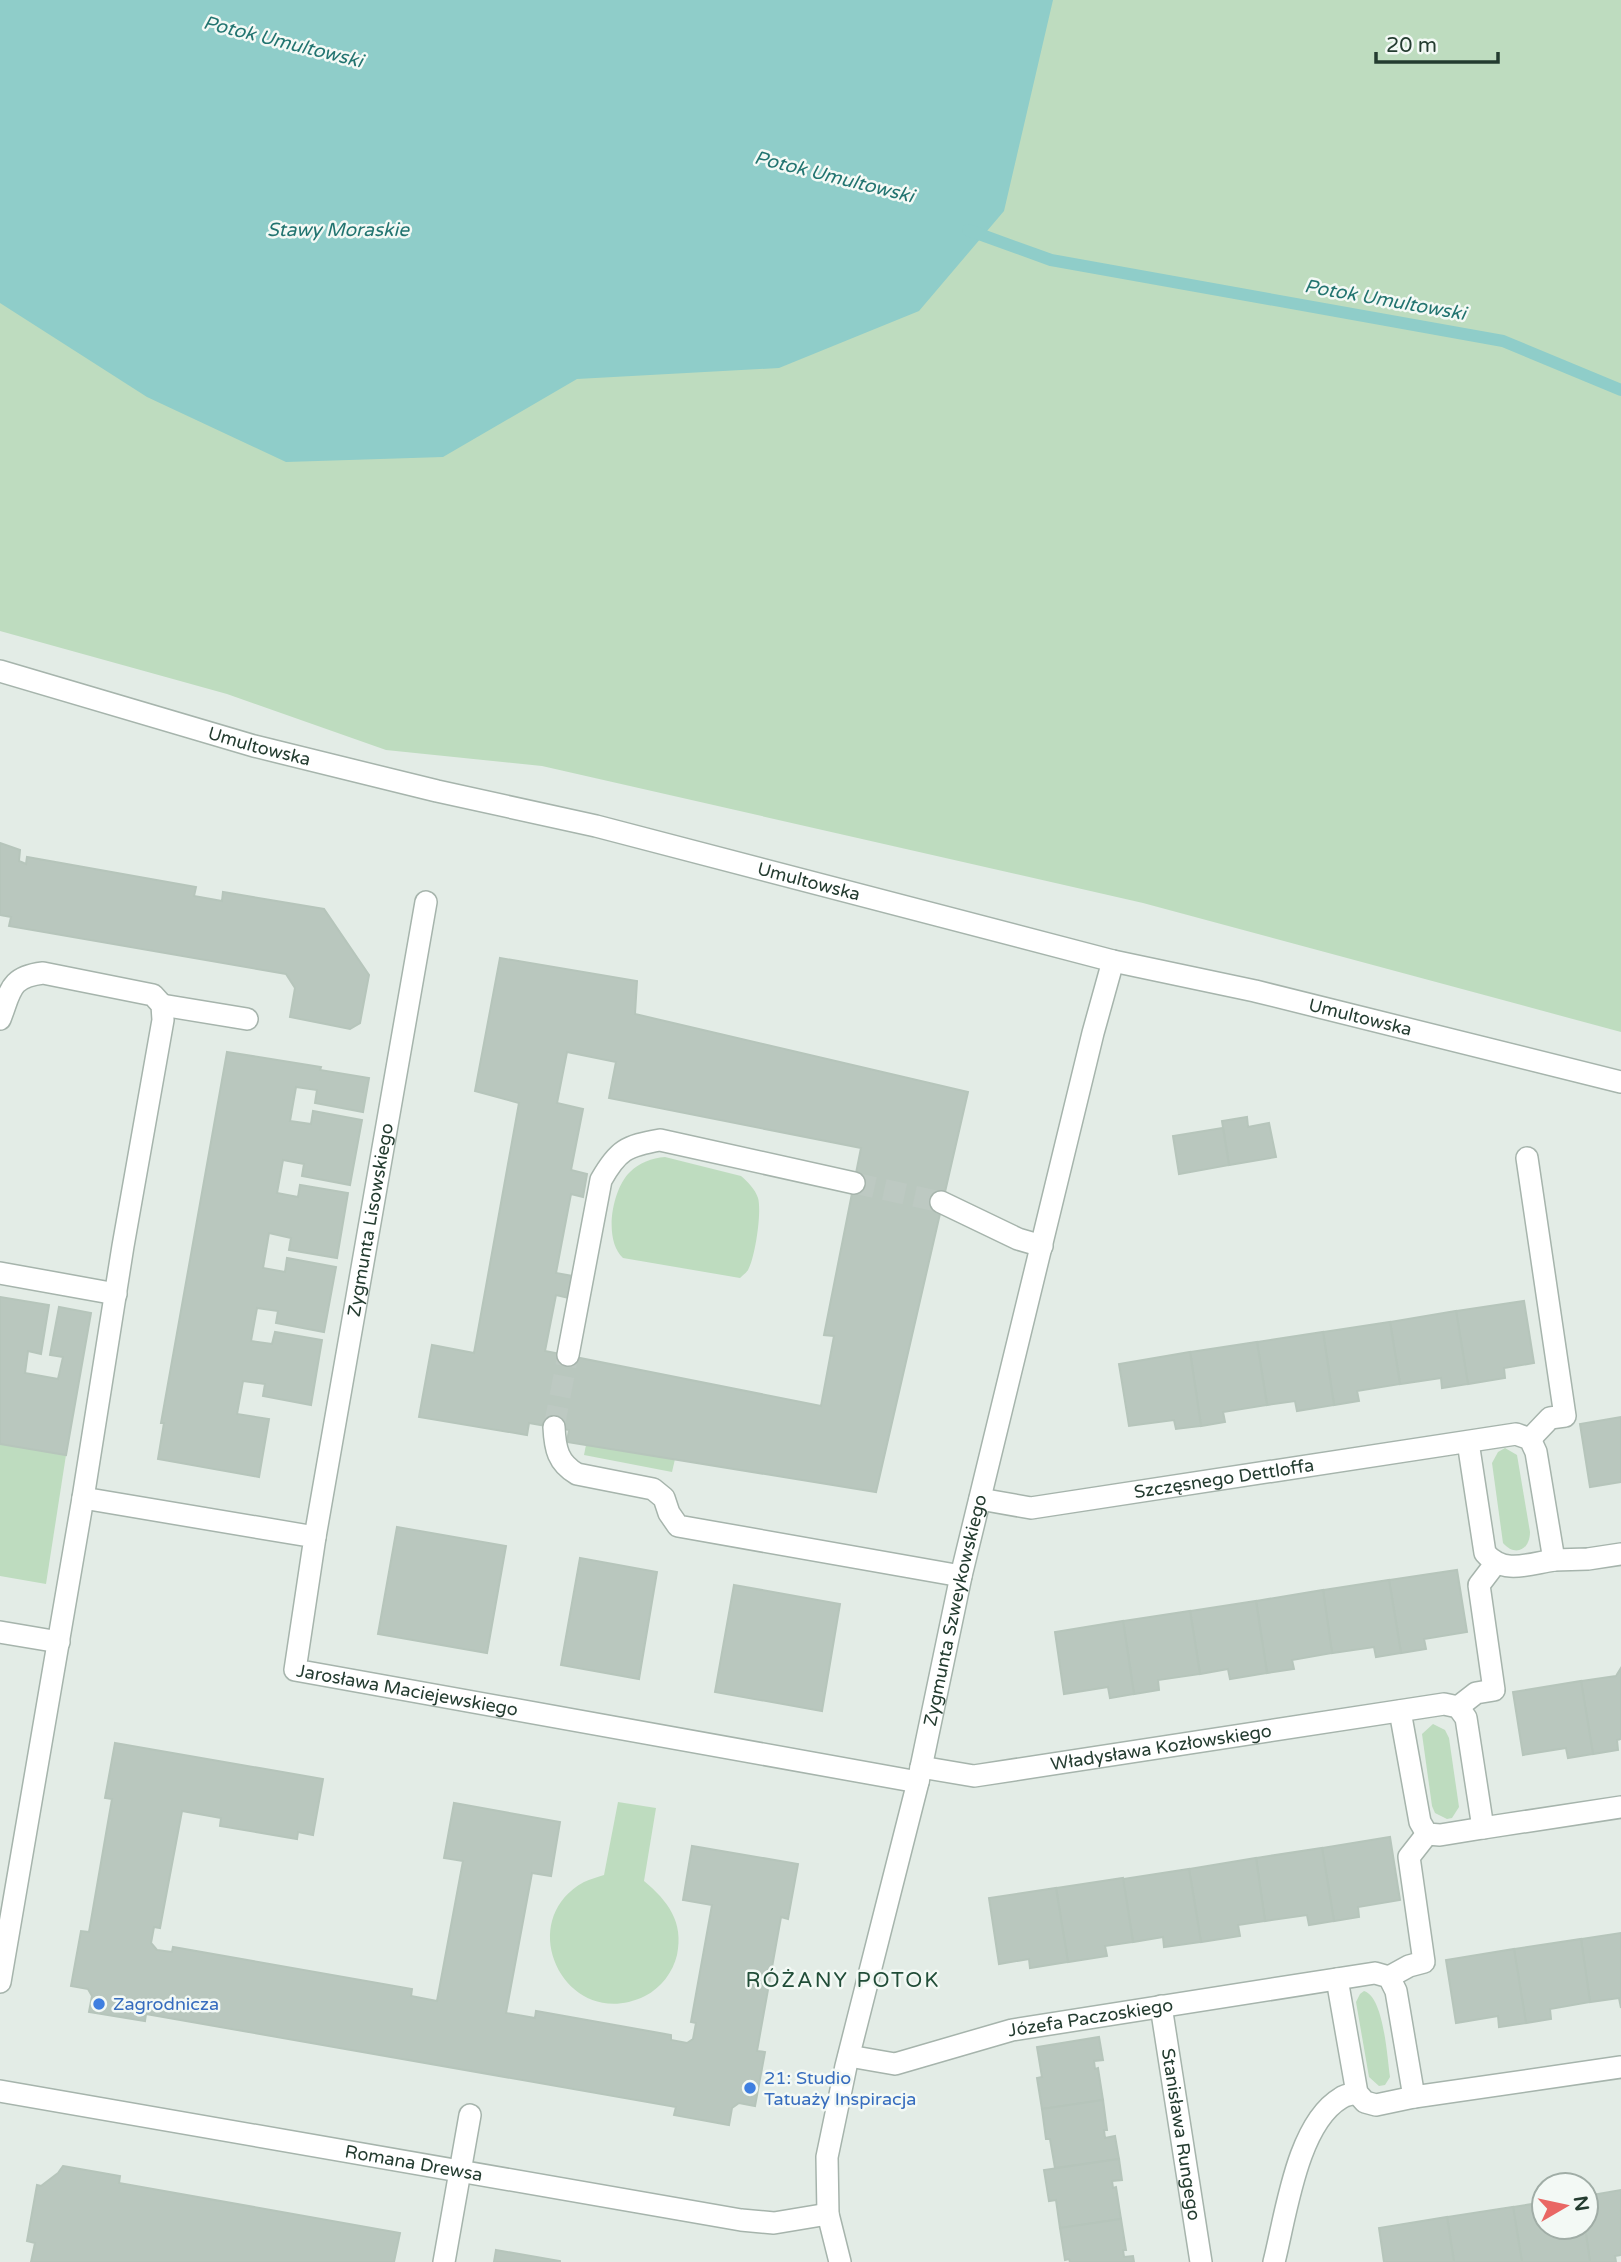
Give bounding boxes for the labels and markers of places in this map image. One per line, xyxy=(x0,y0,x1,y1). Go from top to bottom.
place label: Zagrodnicza xyxy=(113,1993,219,2015)
marker: Zagrodnicza xyxy=(91,1996,107,2012)
place label: 21: Studio Tatuaży Inspiracja xyxy=(764,2067,916,2110)
marker: 21: Studio Tatuaży Inspiracja xyxy=(742,2080,758,2096)

